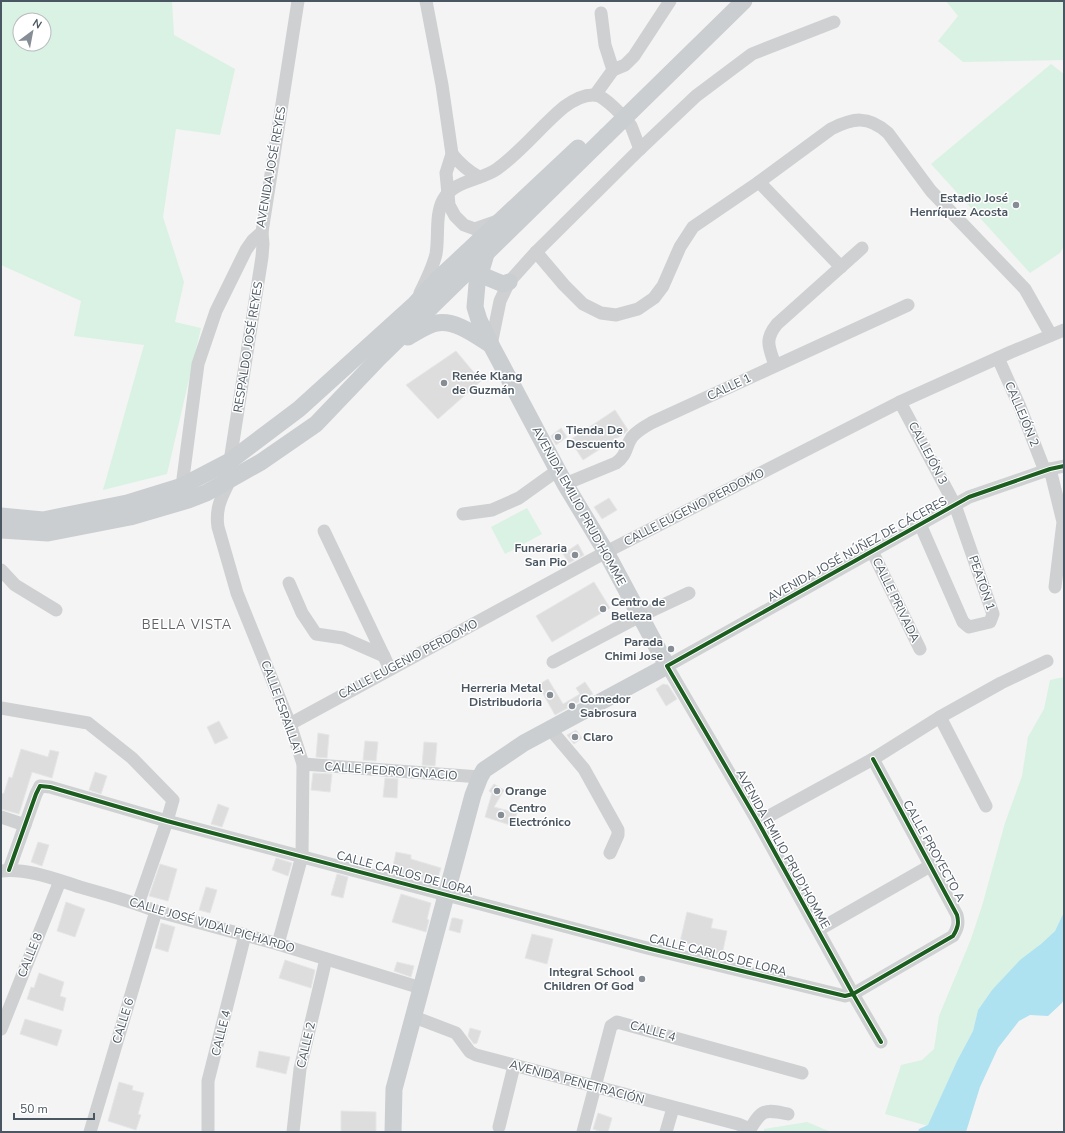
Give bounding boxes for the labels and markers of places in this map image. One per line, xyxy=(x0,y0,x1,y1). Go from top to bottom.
place label: Estadio José Henríquez Acosta xyxy=(910,190,1008,220)
marker: Estadio José Henríquez Acosta xyxy=(1011,200,1021,210)
place label: Renée Klang de Guzmán xyxy=(452,368,522,398)
marker: Renée Klang de Guzmán xyxy=(439,378,449,388)
place label: Tienda De Descuento xyxy=(566,422,625,452)
marker: Tienda De Descuento xyxy=(553,432,563,442)
place label: Funeraria San Pio xyxy=(514,540,567,570)
marker: Funeraria San Pio xyxy=(570,550,580,560)
place label: Centro de Belleza xyxy=(611,594,666,624)
marker: Centro de Belleza xyxy=(598,604,608,614)
place label: Parada Chimi Jose xyxy=(604,634,663,664)
marker: Parada Chimi Jose xyxy=(666,644,676,654)
place label: Herreria Metal Distribudoria xyxy=(461,680,542,710)
marker: Herreria Metal Distribudoria xyxy=(545,690,555,700)
place label: Comedor Sabrosura xyxy=(580,691,637,721)
marker: Comedor Sabrosura xyxy=(567,701,577,711)
place label: Claro xyxy=(583,729,613,745)
marker: Claro xyxy=(570,732,580,742)
place label: Orange xyxy=(505,783,547,799)
marker: Orange xyxy=(492,786,502,796)
place label: Centro Electrónico xyxy=(509,800,571,830)
marker: Centro Electrónico xyxy=(496,810,506,820)
place label: Integral School Children Of God xyxy=(543,964,634,994)
marker: Integral School Children Of God xyxy=(637,974,647,984)

